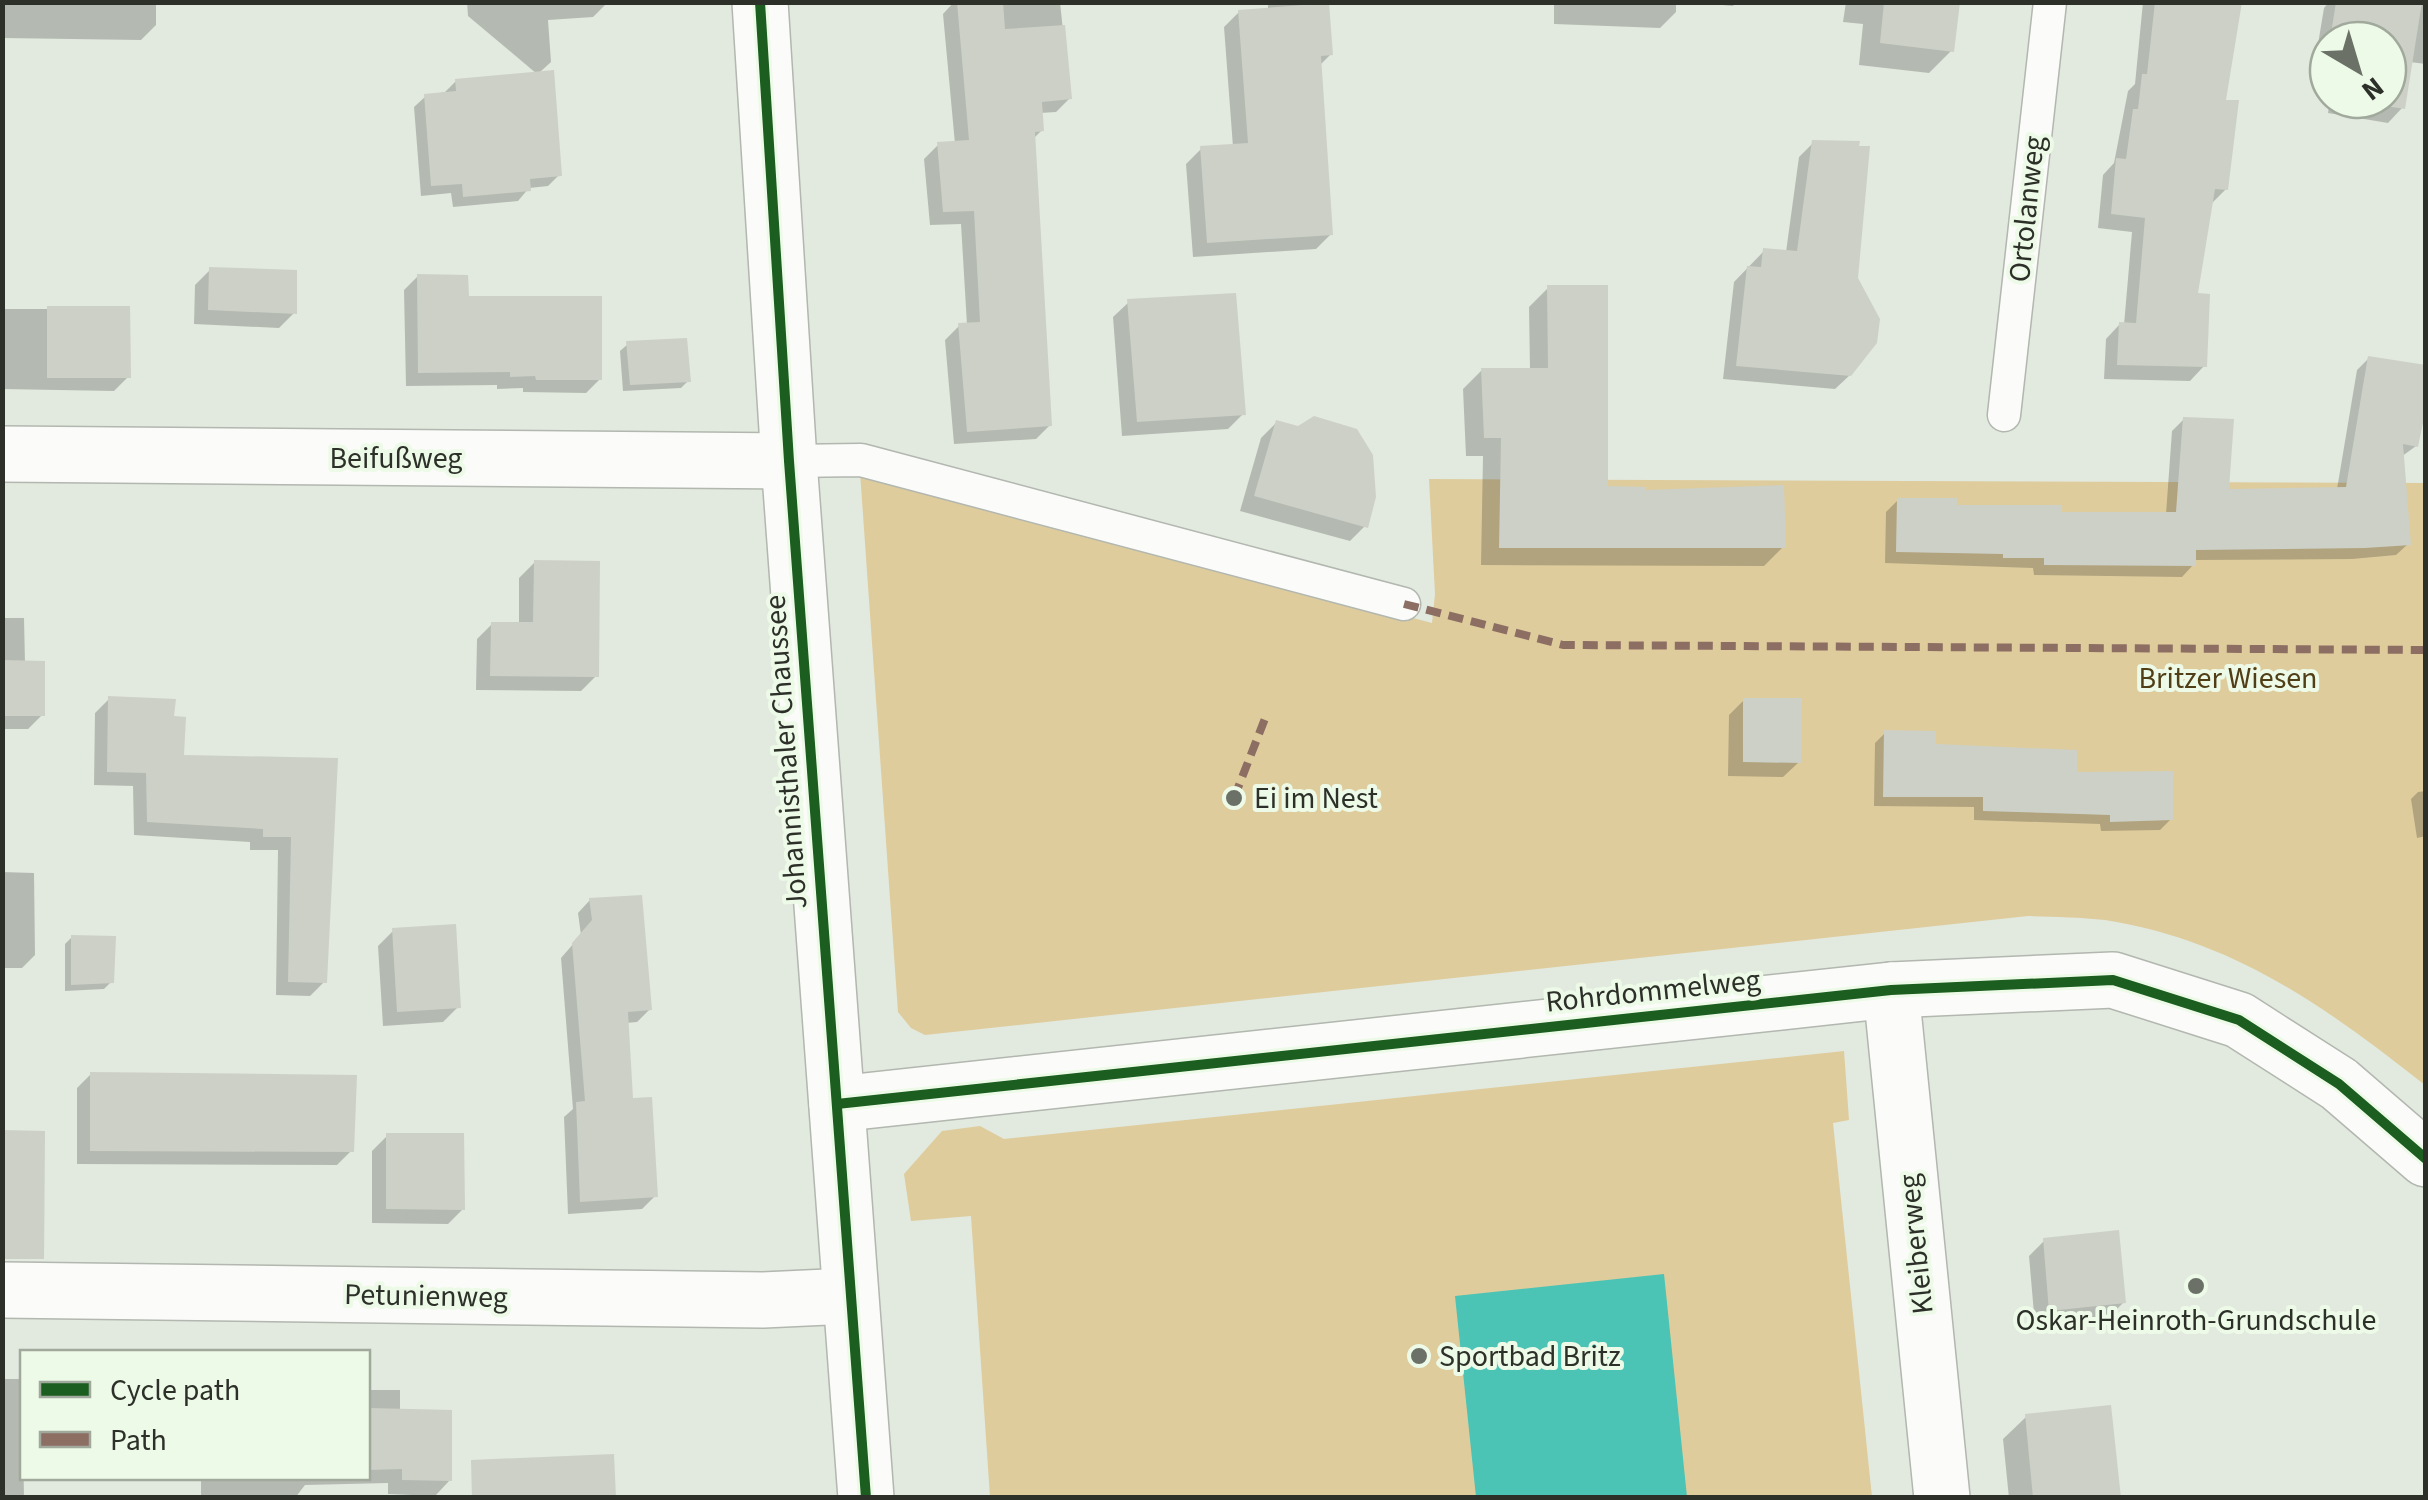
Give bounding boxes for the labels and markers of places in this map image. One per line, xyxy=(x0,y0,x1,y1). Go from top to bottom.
place label: Ei im Nest xyxy=(1254,777,1378,820)
marker: Ei im Nest xyxy=(1223,787,1245,809)
marker: Oskar-Heinroth-Grundschule xyxy=(2185,1275,2207,1297)
place label: Oskar-Heinroth-Grundschule xyxy=(2016,1299,2376,1342)
place label: Sportbad Britz xyxy=(1439,1335,1621,1378)
marker: Sportbad Britz xyxy=(1408,1345,1430,1367)

